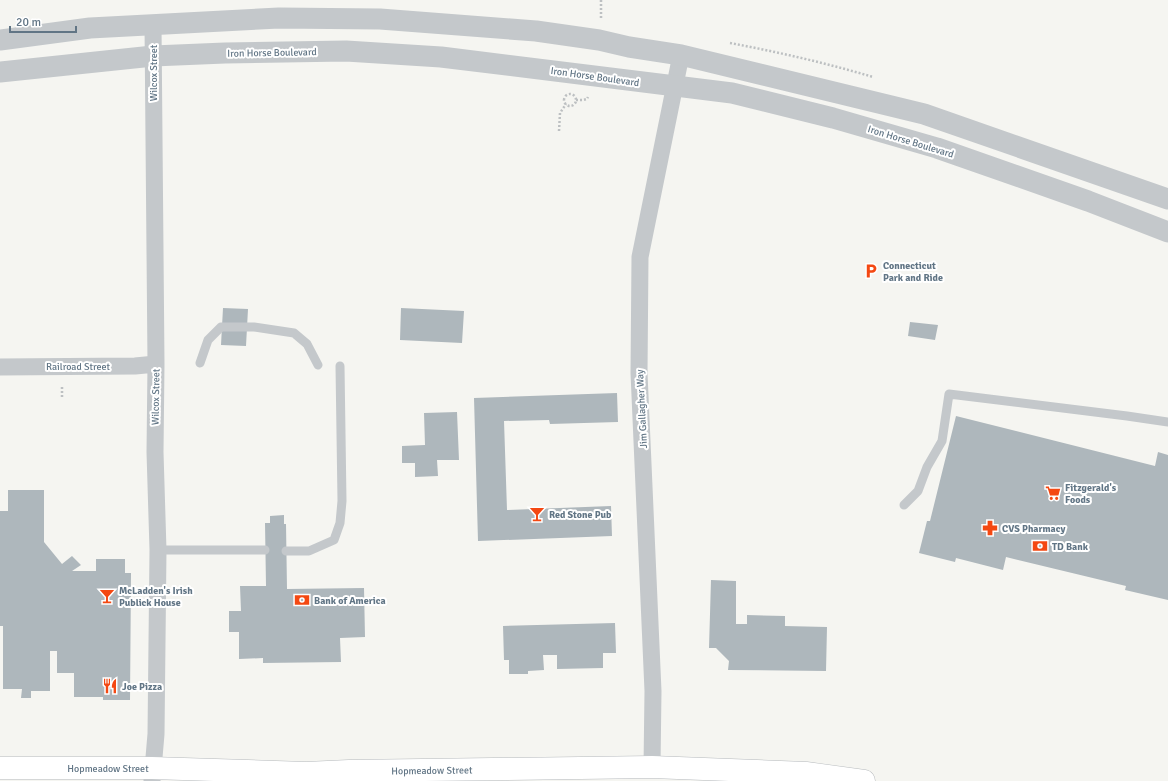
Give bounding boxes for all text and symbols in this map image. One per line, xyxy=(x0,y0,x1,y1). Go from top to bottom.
scale bar xyxy=(10,8,76,34)
text: 20 m xyxy=(16,15,41,30)
street label: Wilcox Street xyxy=(148,44,160,101)
street label: Iron Horse Boulevard xyxy=(227,46,317,60)
street label: Iron Horse Boulevard xyxy=(550,65,640,89)
street label: Iron Horse Boulevard xyxy=(866,123,955,161)
place label: Connecticut Park and Ride xyxy=(883,260,943,284)
parking icon: Connecticut Park and Ride xyxy=(862,262,880,280)
street label: Railroad Street xyxy=(46,361,110,373)
street label: Wilcox Street xyxy=(150,368,163,425)
street label: Jim Gallagher Way xyxy=(634,369,650,449)
place label: Fitzgerald's Foods xyxy=(1065,482,1117,506)
supermarket icon: Fitzgerald's Foods xyxy=(1044,484,1062,502)
bar icon: Red Stone Pub xyxy=(528,505,546,523)
place label: Red Stone Pub xyxy=(549,509,612,521)
pharmacy icon: CVS Pharmacy xyxy=(981,519,999,537)
place label: CVS Pharmacy xyxy=(1002,523,1065,535)
bank icon: TD Bank xyxy=(1031,537,1049,555)
place label: TD Bank xyxy=(1052,541,1089,553)
place label: McLadden's Irish Publick House xyxy=(119,585,193,609)
bar icon: McLadden's Irish Publick House xyxy=(98,587,116,605)
bank icon: Bank of America xyxy=(293,591,311,609)
place label: Bank of America xyxy=(314,595,386,607)
restaurant icon: Joe Pizza xyxy=(101,677,119,695)
place label: Joe Pizza xyxy=(122,681,162,693)
street label: Hopmeadow Street xyxy=(67,763,149,775)
street label: Hopmeadow Street xyxy=(391,764,473,777)

